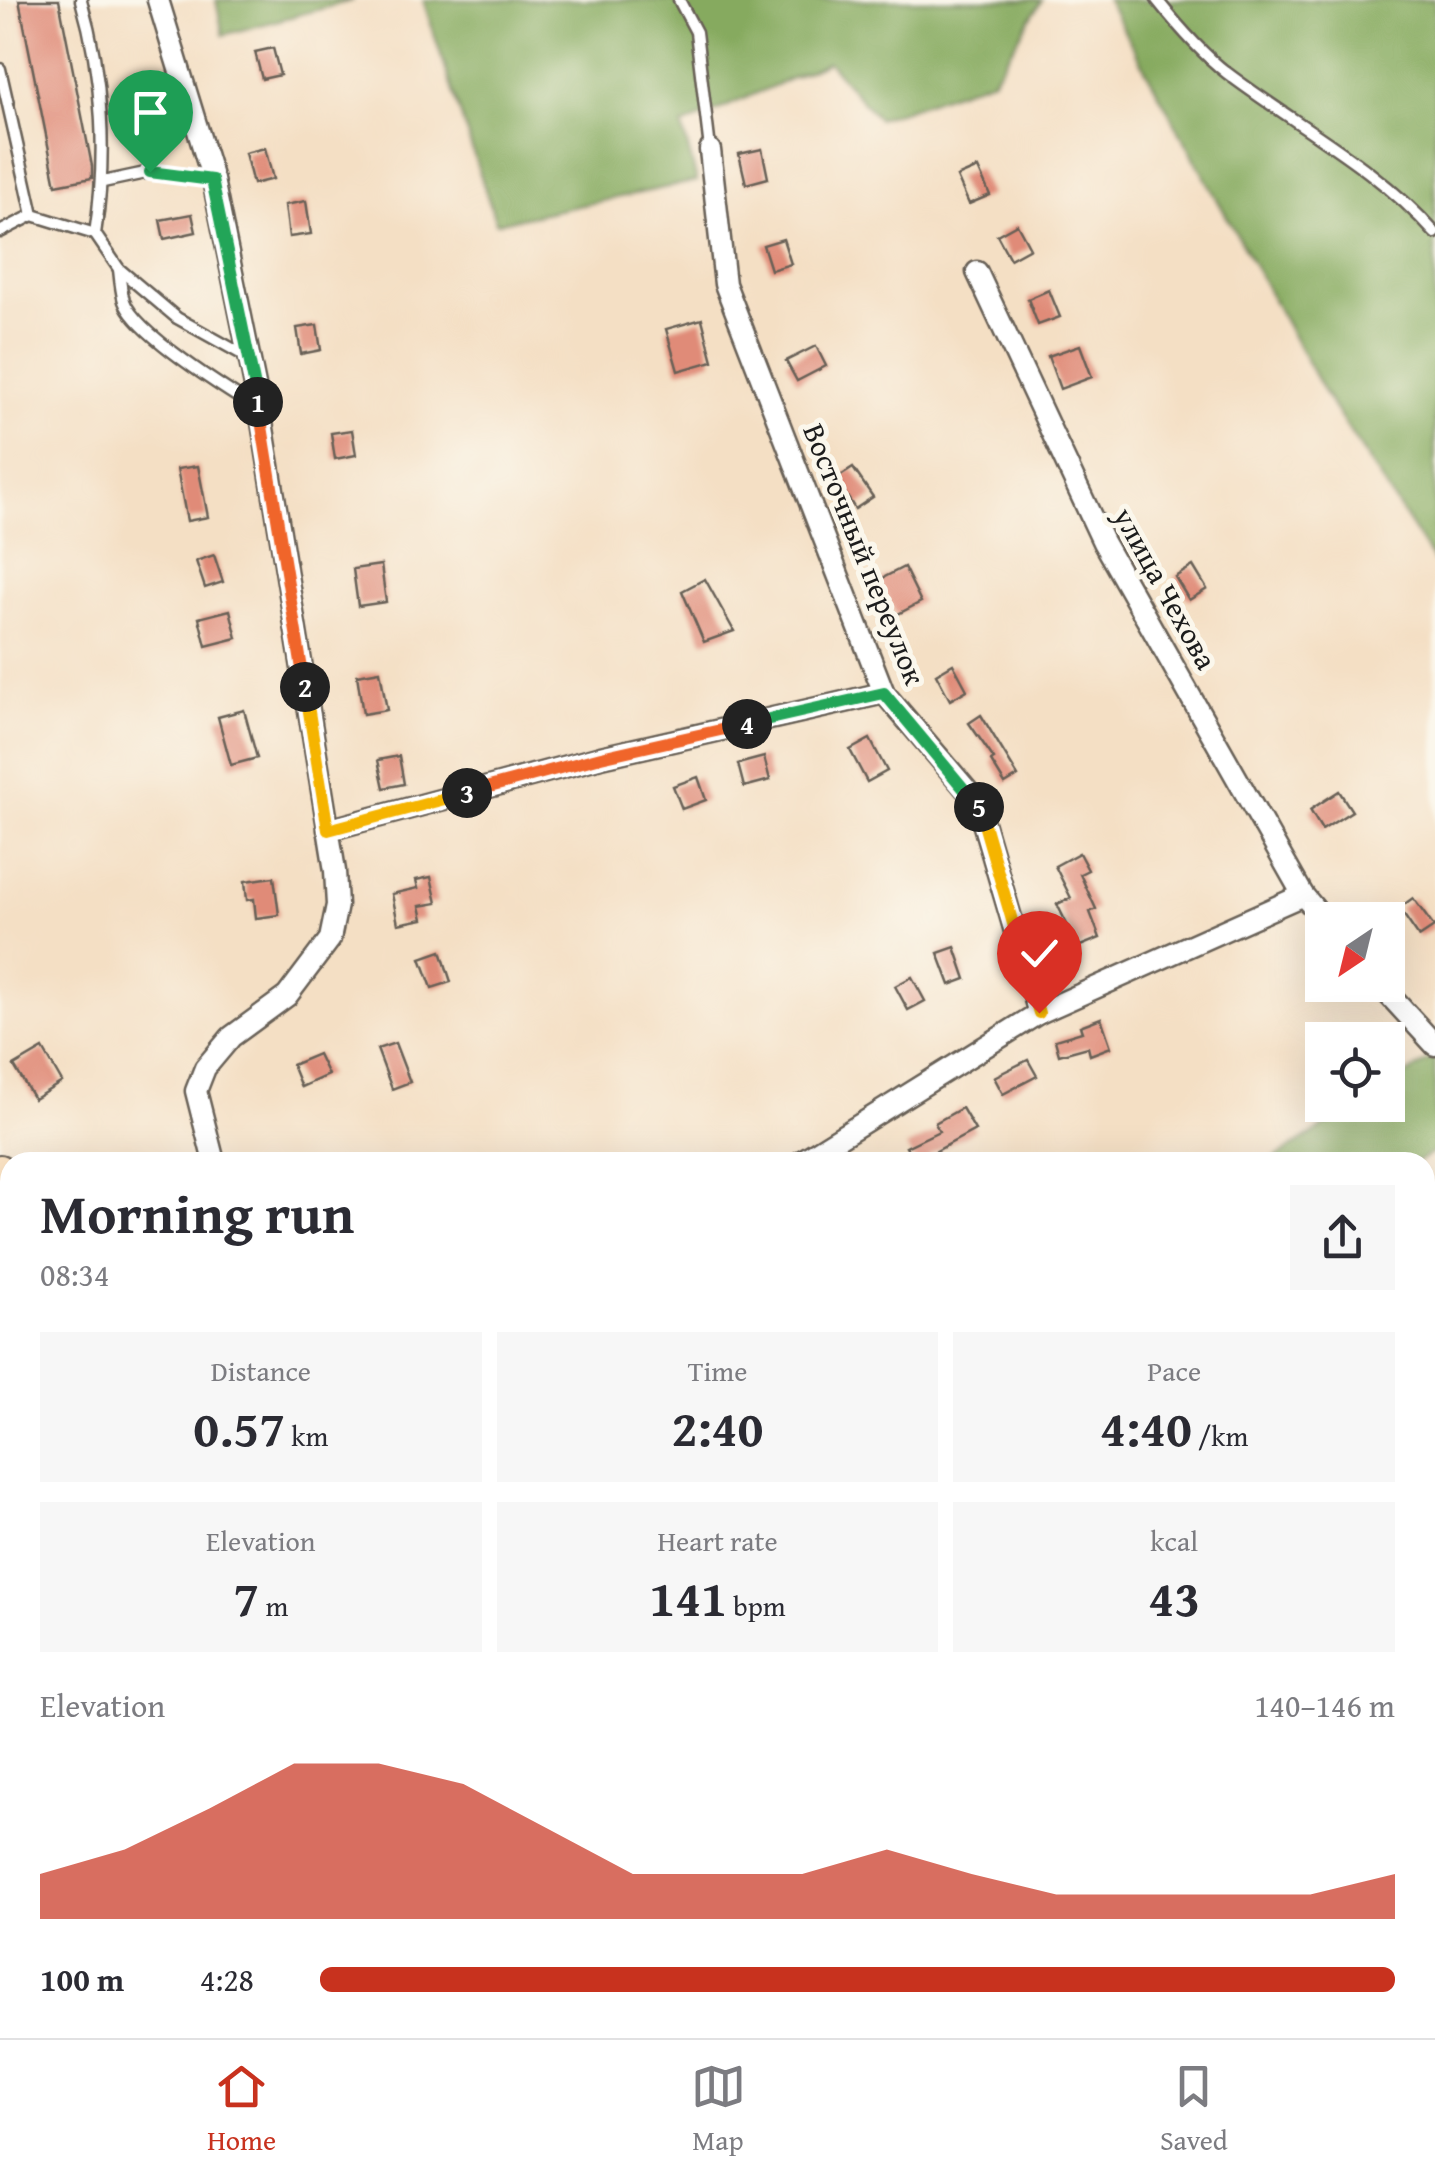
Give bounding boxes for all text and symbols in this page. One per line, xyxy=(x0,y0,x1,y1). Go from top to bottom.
pin xyxy=(108,70,193,173)
icon: arrive xyxy=(123,85,178,140)
pin: 1 xyxy=(233,377,283,427)
text: 1 xyxy=(251,381,265,422)
street label: Восточный переулок xyxy=(792,417,938,692)
street label: улица Чехова xyxy=(1103,498,1229,678)
pin: 2 xyxy=(280,662,330,712)
text: 2 xyxy=(298,666,312,707)
pin: 4 xyxy=(722,699,772,749)
text: 4 xyxy=(740,703,754,744)
pin: 3 xyxy=(442,768,492,818)
text: 3 xyxy=(460,772,474,813)
pin: 5 xyxy=(954,782,1004,832)
text: 5 xyxy=(972,786,986,827)
north arrow xyxy=(1305,902,1405,1002)
map controls xyxy=(1305,902,1405,1122)
pin xyxy=(997,911,1082,1014)
icon: check xyxy=(1012,926,1067,981)
button: locate xyxy=(1305,1022,1405,1122)
text: Morning run xyxy=(40,1173,354,1253)
button: share xyxy=(1290,1185,1395,1290)
text: 08:34 xyxy=(40,1251,109,1298)
text: Distance xyxy=(211,1350,311,1391)
text: Time xyxy=(688,1350,747,1391)
text: Pace xyxy=(1147,1350,1201,1391)
text: 0.57 xyxy=(193,1391,285,1464)
text: 2:40 xyxy=(672,1391,763,1464)
text: 4:40 xyxy=(1100,1391,1192,1464)
text: km xyxy=(285,1415,328,1456)
text: /km xyxy=(1192,1415,1248,1456)
text: Elevation xyxy=(206,1520,316,1561)
text: Heart rate xyxy=(657,1520,778,1561)
text: kcal xyxy=(1150,1520,1198,1561)
text: 7 xyxy=(233,1561,259,1634)
text: 141 xyxy=(649,1561,727,1634)
text: 43 xyxy=(1148,1561,1200,1634)
text: m xyxy=(259,1585,288,1626)
text: bpm xyxy=(727,1585,786,1626)
text: Elevation xyxy=(40,1682,165,1729)
text: 140–146 m xyxy=(1254,1682,1395,1729)
text: 100 m xyxy=(40,1956,124,2003)
text: 4:28 xyxy=(200,1956,254,2003)
tab: Home xyxy=(207,2059,276,2160)
tab: Map xyxy=(691,2059,746,2160)
tab: Saved xyxy=(1160,2059,1228,2160)

